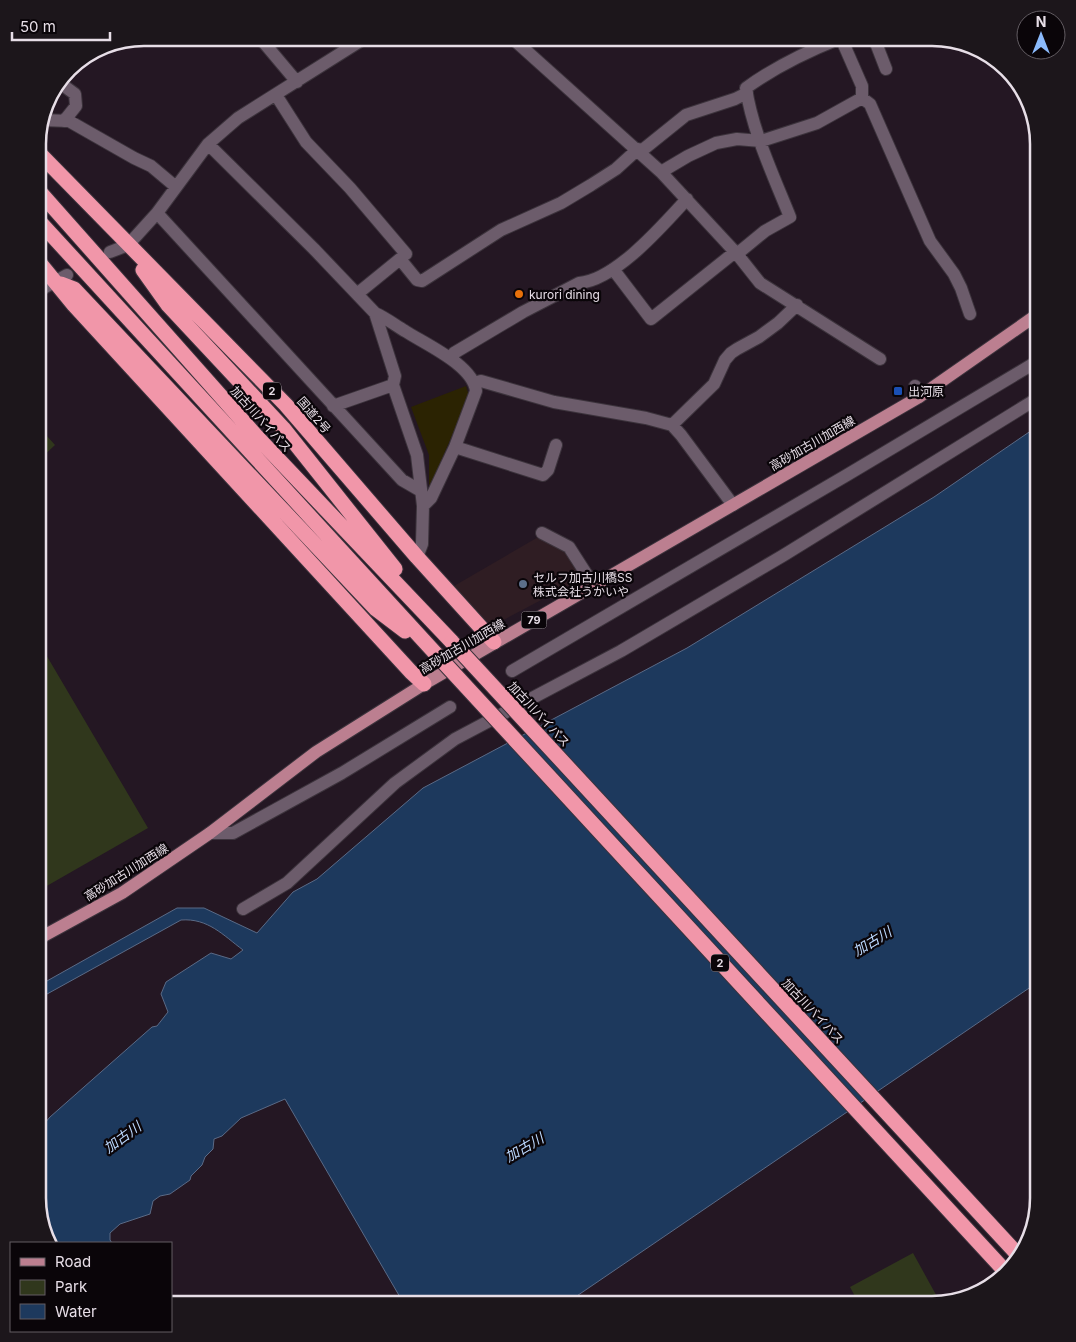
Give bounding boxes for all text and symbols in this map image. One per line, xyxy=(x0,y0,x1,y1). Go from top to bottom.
scale bar xyxy=(12,10,110,42)
north arrow xyxy=(1016,10,1066,60)
text: N xyxy=(1036,13,1046,30)
text: 50 m xyxy=(20,17,56,36)
place label: kurori dining xyxy=(529,287,600,302)
marker: kurori dining xyxy=(513,288,525,300)
road number: 2 xyxy=(263,382,281,400)
street label: 加古川バイパス xyxy=(227,383,295,455)
place label: 出河原 xyxy=(908,384,944,399)
marker: 出河原 xyxy=(892,385,904,397)
street label: 国道2号 xyxy=(294,394,334,436)
street label: 高砂加古川加西線 xyxy=(767,413,857,473)
place label: セルフ加古川橋SS 株式会社うかいや xyxy=(533,570,633,599)
marker: セルフ加古川橋SS 株式会社うかいや xyxy=(517,578,529,590)
road number: 79 xyxy=(522,612,546,628)
street label: 高砂加古川加西線 xyxy=(417,616,507,676)
street label: 加古川バイパス xyxy=(505,678,573,750)
street label: 高砂加古川加西線 xyxy=(81,840,171,904)
water label: 加古川 xyxy=(850,922,896,959)
road number: 2 xyxy=(711,954,729,971)
street label: 加古川バイパス xyxy=(779,975,847,1047)
water label: 加古川 xyxy=(100,1117,146,1156)
water label: 加古川 xyxy=(502,1128,548,1165)
legend xyxy=(10,1242,172,1332)
text: Road xyxy=(55,1252,91,1271)
text: Park xyxy=(55,1277,88,1296)
text: Water xyxy=(55,1302,97,1321)

